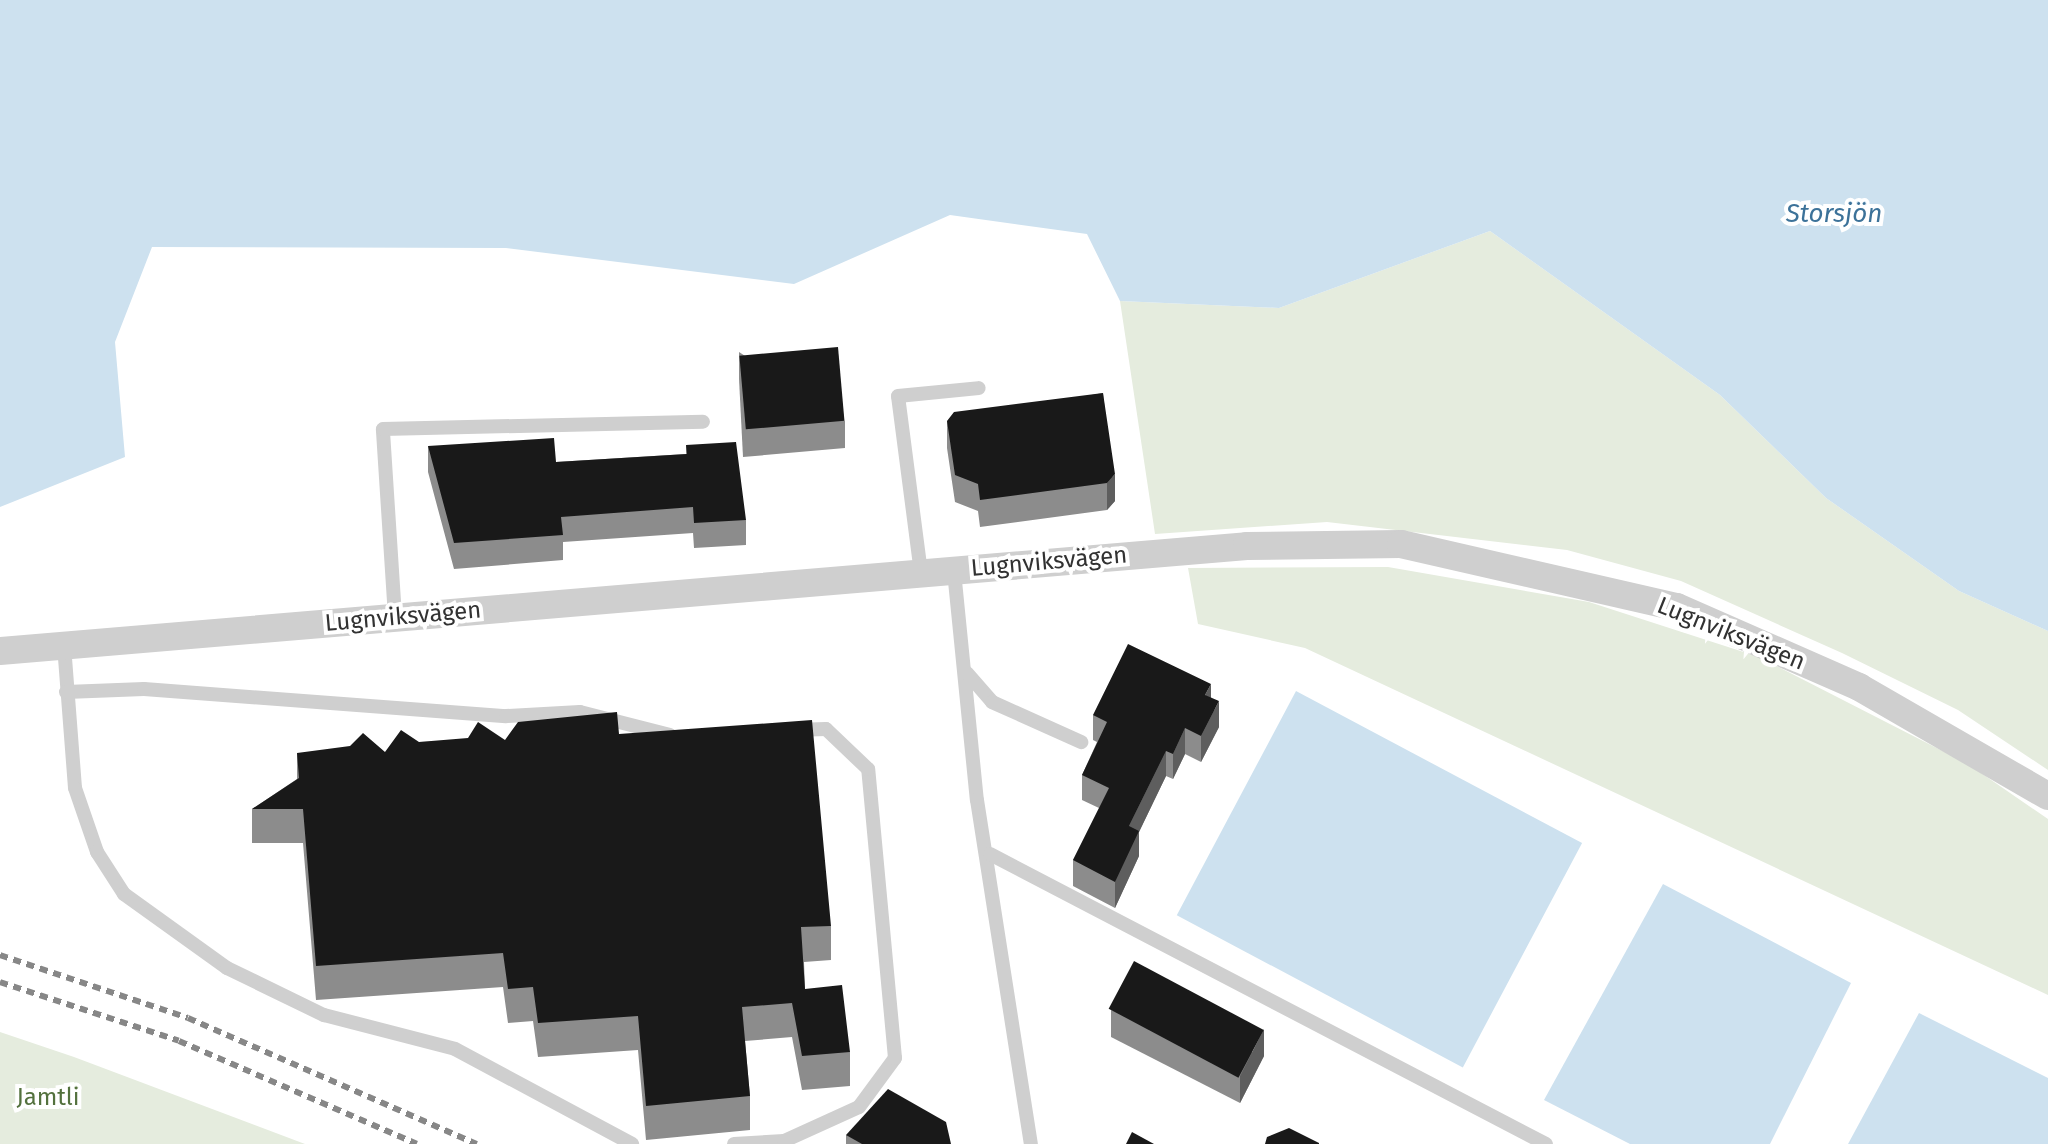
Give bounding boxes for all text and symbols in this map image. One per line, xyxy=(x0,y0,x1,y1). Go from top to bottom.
water label: Storsjön xyxy=(1786,198,1882,230)
street label: Lugnviksvägen xyxy=(970,541,1128,583)
street label: Lugnviksvägen xyxy=(1653,591,1809,677)
street label: Lugnviksvägen xyxy=(324,596,482,638)
park label: Jamtli xyxy=(16,1084,80,1112)

